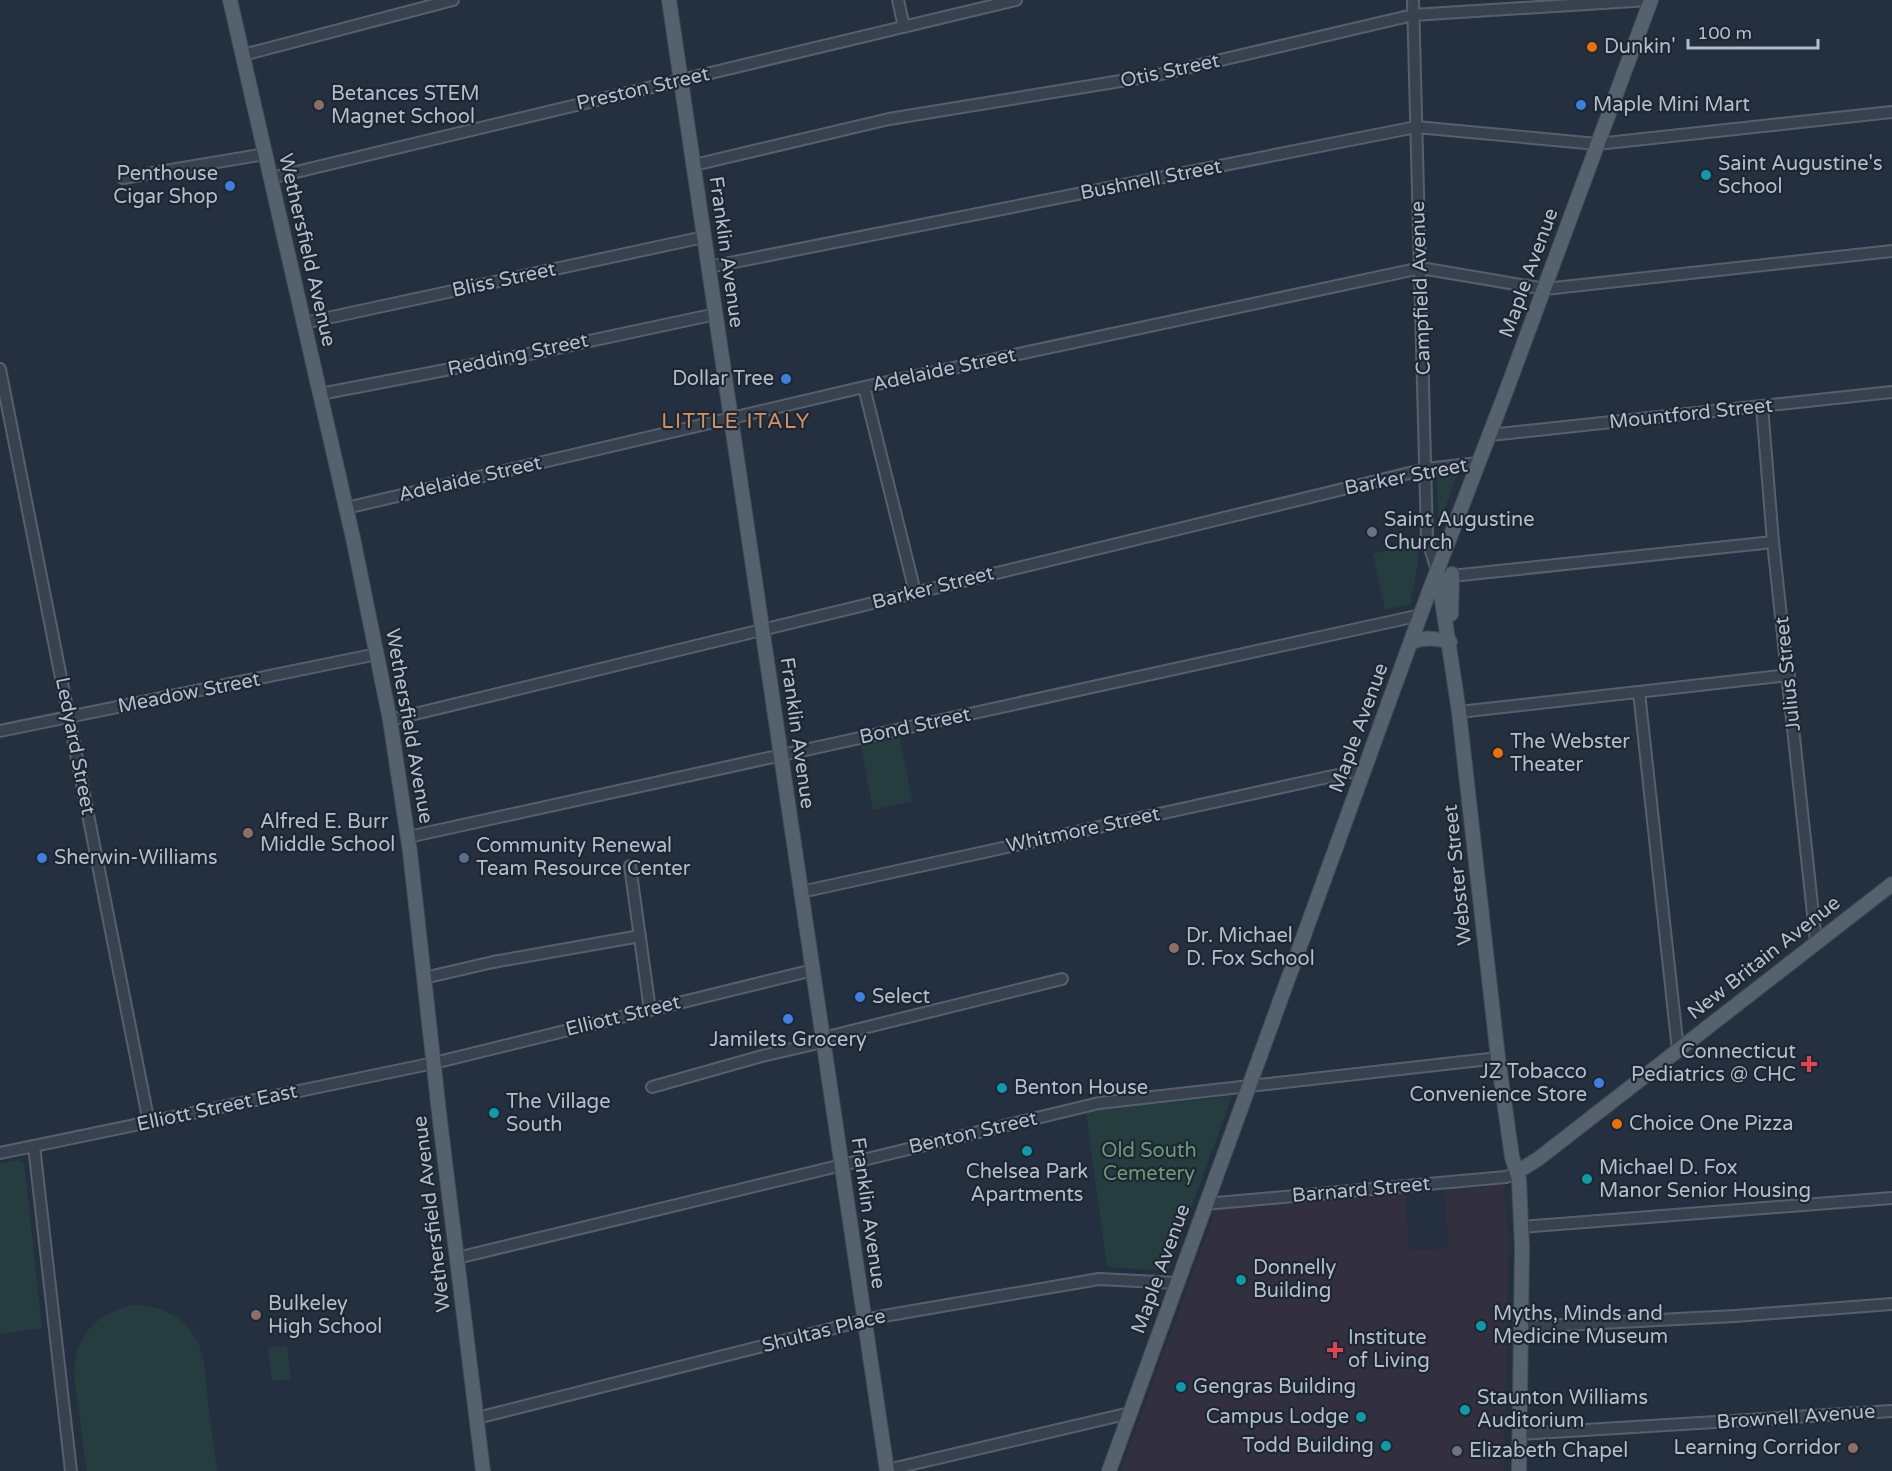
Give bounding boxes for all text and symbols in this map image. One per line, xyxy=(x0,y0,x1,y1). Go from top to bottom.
scale bar xyxy=(1688,12,1818,50)
text: 100 m xyxy=(1697,22,1752,44)
place label: Dunkin' xyxy=(1604,35,1676,59)
marker: Dunkin' xyxy=(1585,40,1599,54)
street label: Otis Street xyxy=(1118,49,1222,93)
street label: Preston Street xyxy=(574,62,712,116)
place label: Betances STEM Magnet School xyxy=(331,82,480,129)
place label: Maple Mini Mart xyxy=(1593,93,1750,117)
marker: Betances STEM Magnet School xyxy=(312,98,326,112)
marker: Maple Mini Mart xyxy=(1574,98,1588,112)
street label: Wethersfield Avenue xyxy=(273,151,341,349)
place label: Saint Augustine's School xyxy=(1718,152,1883,199)
street label: Bushnell Street xyxy=(1078,154,1224,205)
place label: Penthouse Cigar Shop xyxy=(113,162,218,209)
marker: Saint Augustine's School xyxy=(1699,168,1713,182)
street label: Franklin Avenue xyxy=(704,175,748,329)
marker: Penthouse Cigar Shop xyxy=(223,179,237,193)
street label: Campfield Avenue xyxy=(1406,200,1436,376)
street label: Maple Avenue xyxy=(1494,205,1564,341)
street label: Bliss Street xyxy=(450,257,558,303)
street label: Redding Street xyxy=(446,328,591,382)
street label: Adelaide Street xyxy=(870,343,1018,397)
place label: Dollar Tree xyxy=(672,367,774,391)
marker: Dollar Tree xyxy=(779,372,793,386)
street label: Mountford Street xyxy=(1608,393,1774,435)
district label: LITTLE ITALY xyxy=(661,409,811,434)
street label: Adelaide Street xyxy=(396,451,544,507)
street label: Barker Street xyxy=(1342,453,1470,501)
place label: Saint Augustine Church xyxy=(1384,508,1535,555)
marker: Saint Augustine Church xyxy=(1365,525,1379,539)
street label: Barker Street xyxy=(870,561,997,615)
street label: Julius Street xyxy=(1770,615,1806,733)
street label: Wethersfield Avenue xyxy=(380,627,438,825)
street label: Franklin Avenue xyxy=(775,656,819,810)
street label: Maple Avenue xyxy=(1324,660,1394,796)
street label: Meadow Street xyxy=(116,667,263,719)
street label: Ledyard Street xyxy=(50,675,100,817)
street label: Bond Street xyxy=(857,702,973,749)
place label: The Webster Theater xyxy=(1510,730,1630,777)
marker: The Webster Theater xyxy=(1491,746,1505,760)
street label: Whitmore Street xyxy=(1004,802,1162,858)
street label: Webster Street xyxy=(1439,803,1477,947)
place label: Alfred E. Burr Middle School xyxy=(260,810,395,857)
marker: Alfred E. Burr Middle School xyxy=(241,826,255,840)
place label: Community Renewal Team Resource Center xyxy=(476,834,691,881)
place label: Sherwin-Williams xyxy=(54,846,218,870)
marker: Sherwin-Williams xyxy=(35,851,49,865)
marker: Community Renewal Team Resource Center xyxy=(457,851,471,865)
street label: New Britain Avenue xyxy=(1683,891,1845,1025)
place label: Dr. Michael D. Fox School xyxy=(1186,924,1315,971)
marker: Dr. Michael D. Fox School xyxy=(1167,941,1181,955)
place label: Select xyxy=(872,985,931,1009)
street label: Elliott Street xyxy=(563,990,683,1042)
marker: Select xyxy=(853,990,867,1004)
marker: Jamilets Grocery xyxy=(781,1012,795,1026)
place label: Jamilets Grocery xyxy=(709,1028,867,1052)
place label: Connecticut Pediatrics @ CHC xyxy=(1631,1040,1796,1087)
marker: Connecticut Pediatrics @ CHC xyxy=(1800,1055,1818,1073)
place label: JZ Tobacco Convenience Store xyxy=(1410,1060,1587,1107)
place label: Benton House xyxy=(1014,1076,1148,1100)
marker: JZ Tobacco Convenience Store xyxy=(1592,1076,1606,1090)
street label: Elliott Street East xyxy=(134,1079,300,1137)
marker: Benton House xyxy=(995,1081,1009,1095)
place label: The Village South xyxy=(506,1090,611,1137)
marker: The Village South xyxy=(487,1106,501,1120)
street label: Benton Street xyxy=(906,1106,1040,1159)
place label: Choice One Pizza xyxy=(1629,1112,1794,1136)
street label: Wethersfield Avenue xyxy=(408,1115,456,1313)
marker: Choice One Pizza xyxy=(1610,1117,1624,1131)
street label: Franklin Avenue xyxy=(846,1136,890,1290)
park label: Old South Cemetery xyxy=(1101,1139,1197,1186)
marker: Chelsea Park Apartments xyxy=(1020,1144,1034,1158)
place label: Michael D. Fox Manor Senior Housing xyxy=(1599,1156,1811,1203)
place label: Chelsea Park Apartments xyxy=(966,1160,1088,1207)
street label: Barnard Street xyxy=(1291,1172,1431,1208)
marker: Michael D. Fox Manor Senior Housing xyxy=(1580,1172,1594,1186)
street label: Maple Avenue xyxy=(1126,1201,1196,1337)
place label: Donnelly Building xyxy=(1253,1256,1336,1303)
marker: Donnelly Building xyxy=(1234,1273,1248,1287)
place label: Bulkeley High School xyxy=(268,1292,382,1339)
place label: Myths, Minds and Medicine Museum xyxy=(1493,1302,1668,1349)
street label: Shultas Place xyxy=(760,1304,888,1358)
marker: Bulkeley High School xyxy=(249,1308,263,1322)
marker: Myths, Minds and Medicine Museum xyxy=(1474,1319,1488,1333)
place label: Institute of Living xyxy=(1348,1326,1430,1373)
marker: Institute of Living xyxy=(1326,1341,1344,1359)
place label: Gengras Building xyxy=(1193,1375,1356,1399)
marker: Gengras Building xyxy=(1174,1380,1188,1394)
place label: Staunton Williams Auditorium xyxy=(1477,1386,1648,1433)
street label: Brownell Avenue xyxy=(1716,1399,1876,1435)
marker: Staunton Williams Auditorium xyxy=(1458,1403,1472,1417)
place label: Campus Lodge xyxy=(1206,1405,1349,1429)
marker: Campus Lodge xyxy=(1354,1410,1368,1424)
place label: Todd Building xyxy=(1242,1434,1374,1458)
place label: Learning Corridor xyxy=(1674,1436,1841,1460)
marker: Todd Building xyxy=(1379,1439,1393,1453)
place label: Elizabeth Chapel xyxy=(1469,1439,1628,1463)
marker: Learning Corridor xyxy=(1846,1441,1860,1455)
marker: Elizabeth Chapel xyxy=(1450,1444,1464,1458)

